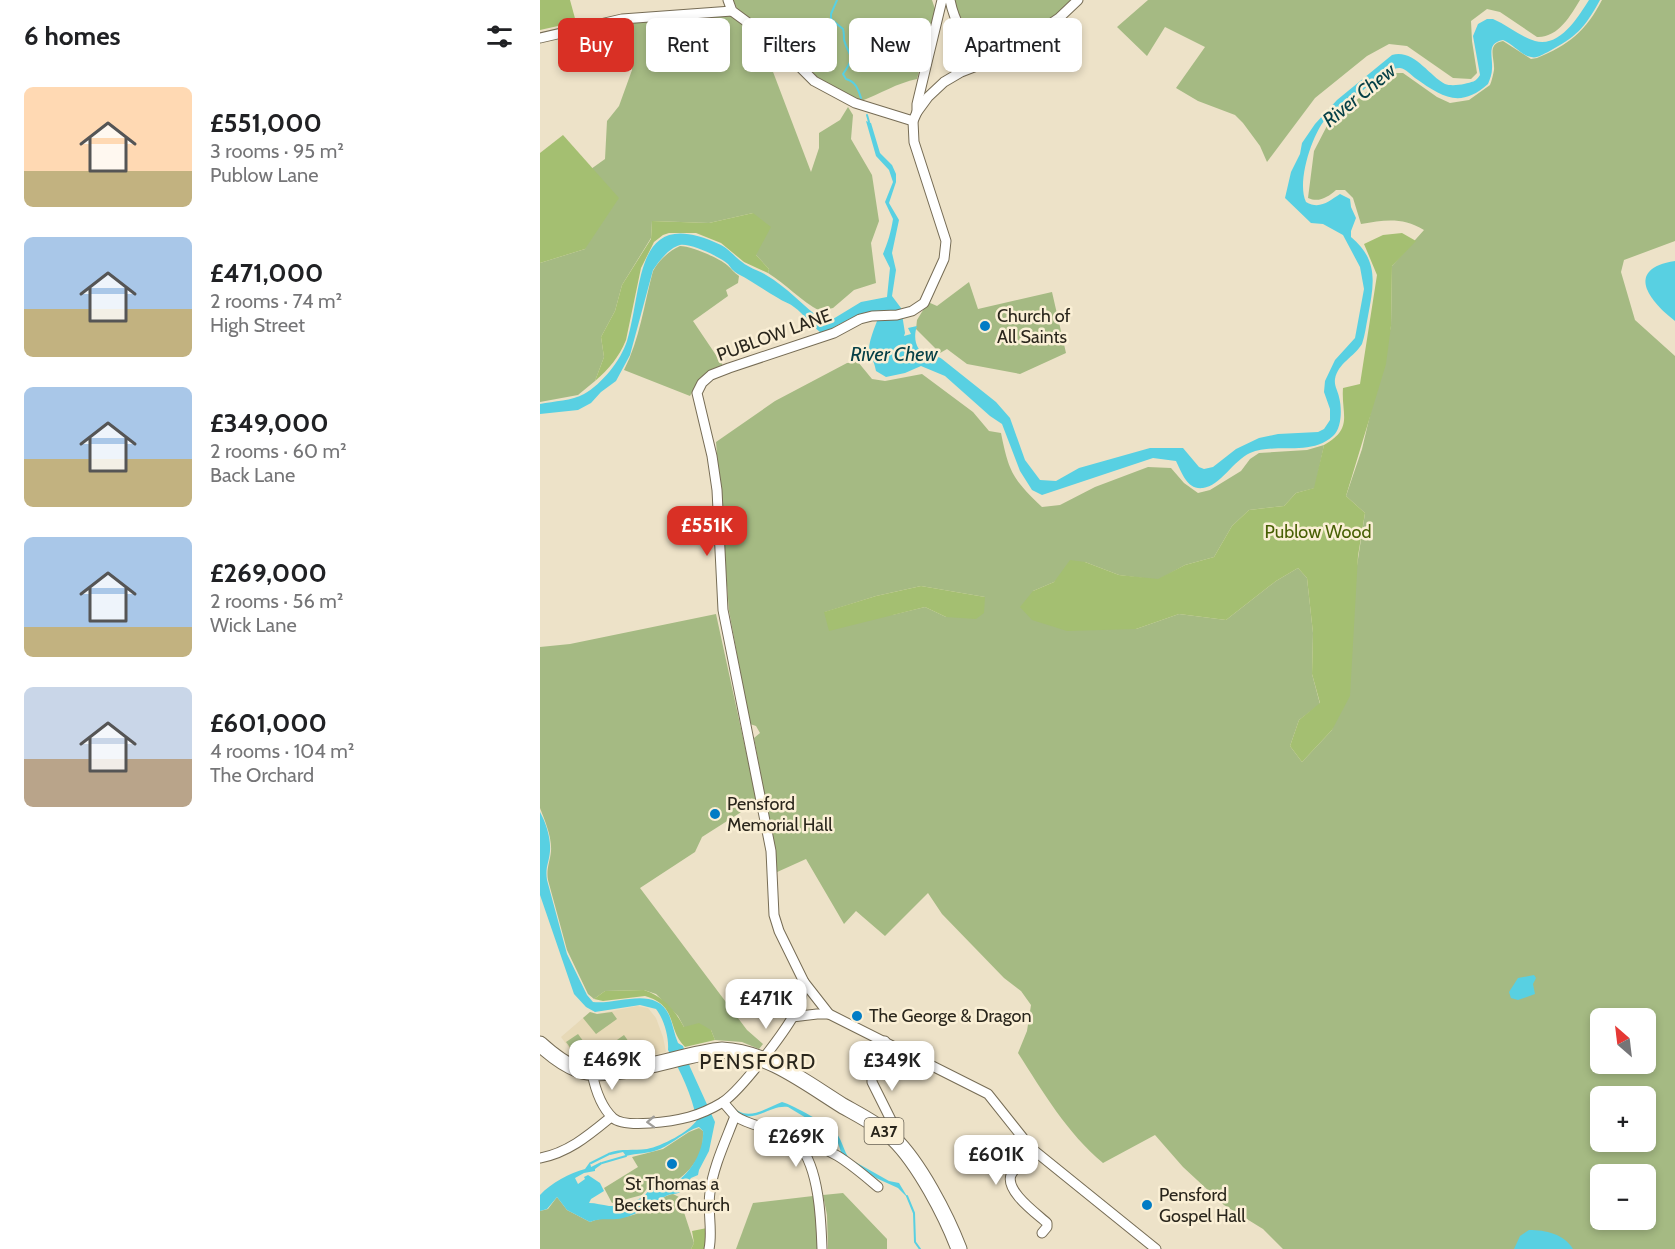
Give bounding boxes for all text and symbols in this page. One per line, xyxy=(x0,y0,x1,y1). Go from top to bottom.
chip: Buy xyxy=(558,18,634,72)
chip: Rent xyxy=(646,18,730,72)
chip: Filters xyxy=(742,18,837,72)
chip: New xyxy=(849,18,931,72)
chip: Apartment xyxy=(943,18,1082,72)
text: 6 homes xyxy=(24,20,121,52)
icon: filters xyxy=(483,20,516,53)
water label: River Chew xyxy=(1318,58,1401,132)
text: £551,000 xyxy=(210,107,322,139)
icon: home xyxy=(72,111,144,183)
text: 3 rooms · 95 m² xyxy=(210,139,344,163)
text: Publow Lane xyxy=(210,163,318,187)
text: £471,000 xyxy=(210,257,323,289)
icon: home xyxy=(72,261,144,333)
text: 2 rooms · 74 m² xyxy=(210,289,342,313)
street label: PUBLOW LANE xyxy=(714,304,834,366)
place label: Church of All Saints xyxy=(997,305,1071,348)
text: High Street xyxy=(210,313,305,337)
marker: Church of All Saints xyxy=(978,319,992,333)
water label: River Chew xyxy=(850,342,938,366)
text: £349,000 xyxy=(210,407,329,439)
icon: home xyxy=(72,411,144,483)
text: 2 rooms · 60 m² xyxy=(210,439,347,463)
text: Back Lane xyxy=(210,463,295,487)
pin: £551K xyxy=(665,506,749,557)
text: £551K xyxy=(681,513,733,537)
park label: Publow Wood xyxy=(1265,521,1371,543)
text: £269,000 xyxy=(210,557,327,589)
icon: home xyxy=(72,561,144,633)
text: 2 rooms · 56 m² xyxy=(210,589,343,613)
text: Wick Lane xyxy=(210,613,297,637)
text: £601,000 xyxy=(210,707,327,739)
icon: home xyxy=(72,711,144,783)
text: 4 rooms · 104 m² xyxy=(210,739,354,763)
text: The Orchard xyxy=(210,763,314,787)
place label: Pensford Memorial Hall xyxy=(727,793,833,836)
marker: Pensford Memorial Hall xyxy=(708,807,722,821)
pin: £471K xyxy=(724,979,808,1030)
text: £471K xyxy=(740,986,792,1010)
place label: The George & Dragon xyxy=(869,1005,1032,1027)
north arrow xyxy=(1590,1008,1656,1074)
map controls xyxy=(1590,1008,1656,1230)
marker: The George & Dragon xyxy=(850,1009,864,1023)
pin: £469K xyxy=(570,1040,654,1091)
pin: £349K xyxy=(850,1041,934,1092)
text: £469K xyxy=(583,1047,641,1071)
text: £349K xyxy=(863,1048,921,1072)
district label: PENSFORD xyxy=(699,1049,817,1074)
button: + xyxy=(1590,1086,1656,1152)
one-way arrow xyxy=(646,1116,655,1129)
pin: £269K xyxy=(754,1117,838,1168)
road number: A37 xyxy=(864,1118,904,1144)
text: £269K xyxy=(768,1124,824,1148)
pin: £601K xyxy=(954,1135,1038,1186)
text: £601K xyxy=(968,1142,1024,1166)
marker: St Thomas a Beckets Church xyxy=(665,1157,679,1171)
button: − xyxy=(1590,1164,1656,1230)
place label: St Thomas a Beckets Church xyxy=(614,1173,730,1216)
place label: Pensford Gospel Hall xyxy=(1159,1184,1246,1227)
marker: Pensford Gospel Hall xyxy=(1140,1198,1154,1212)

